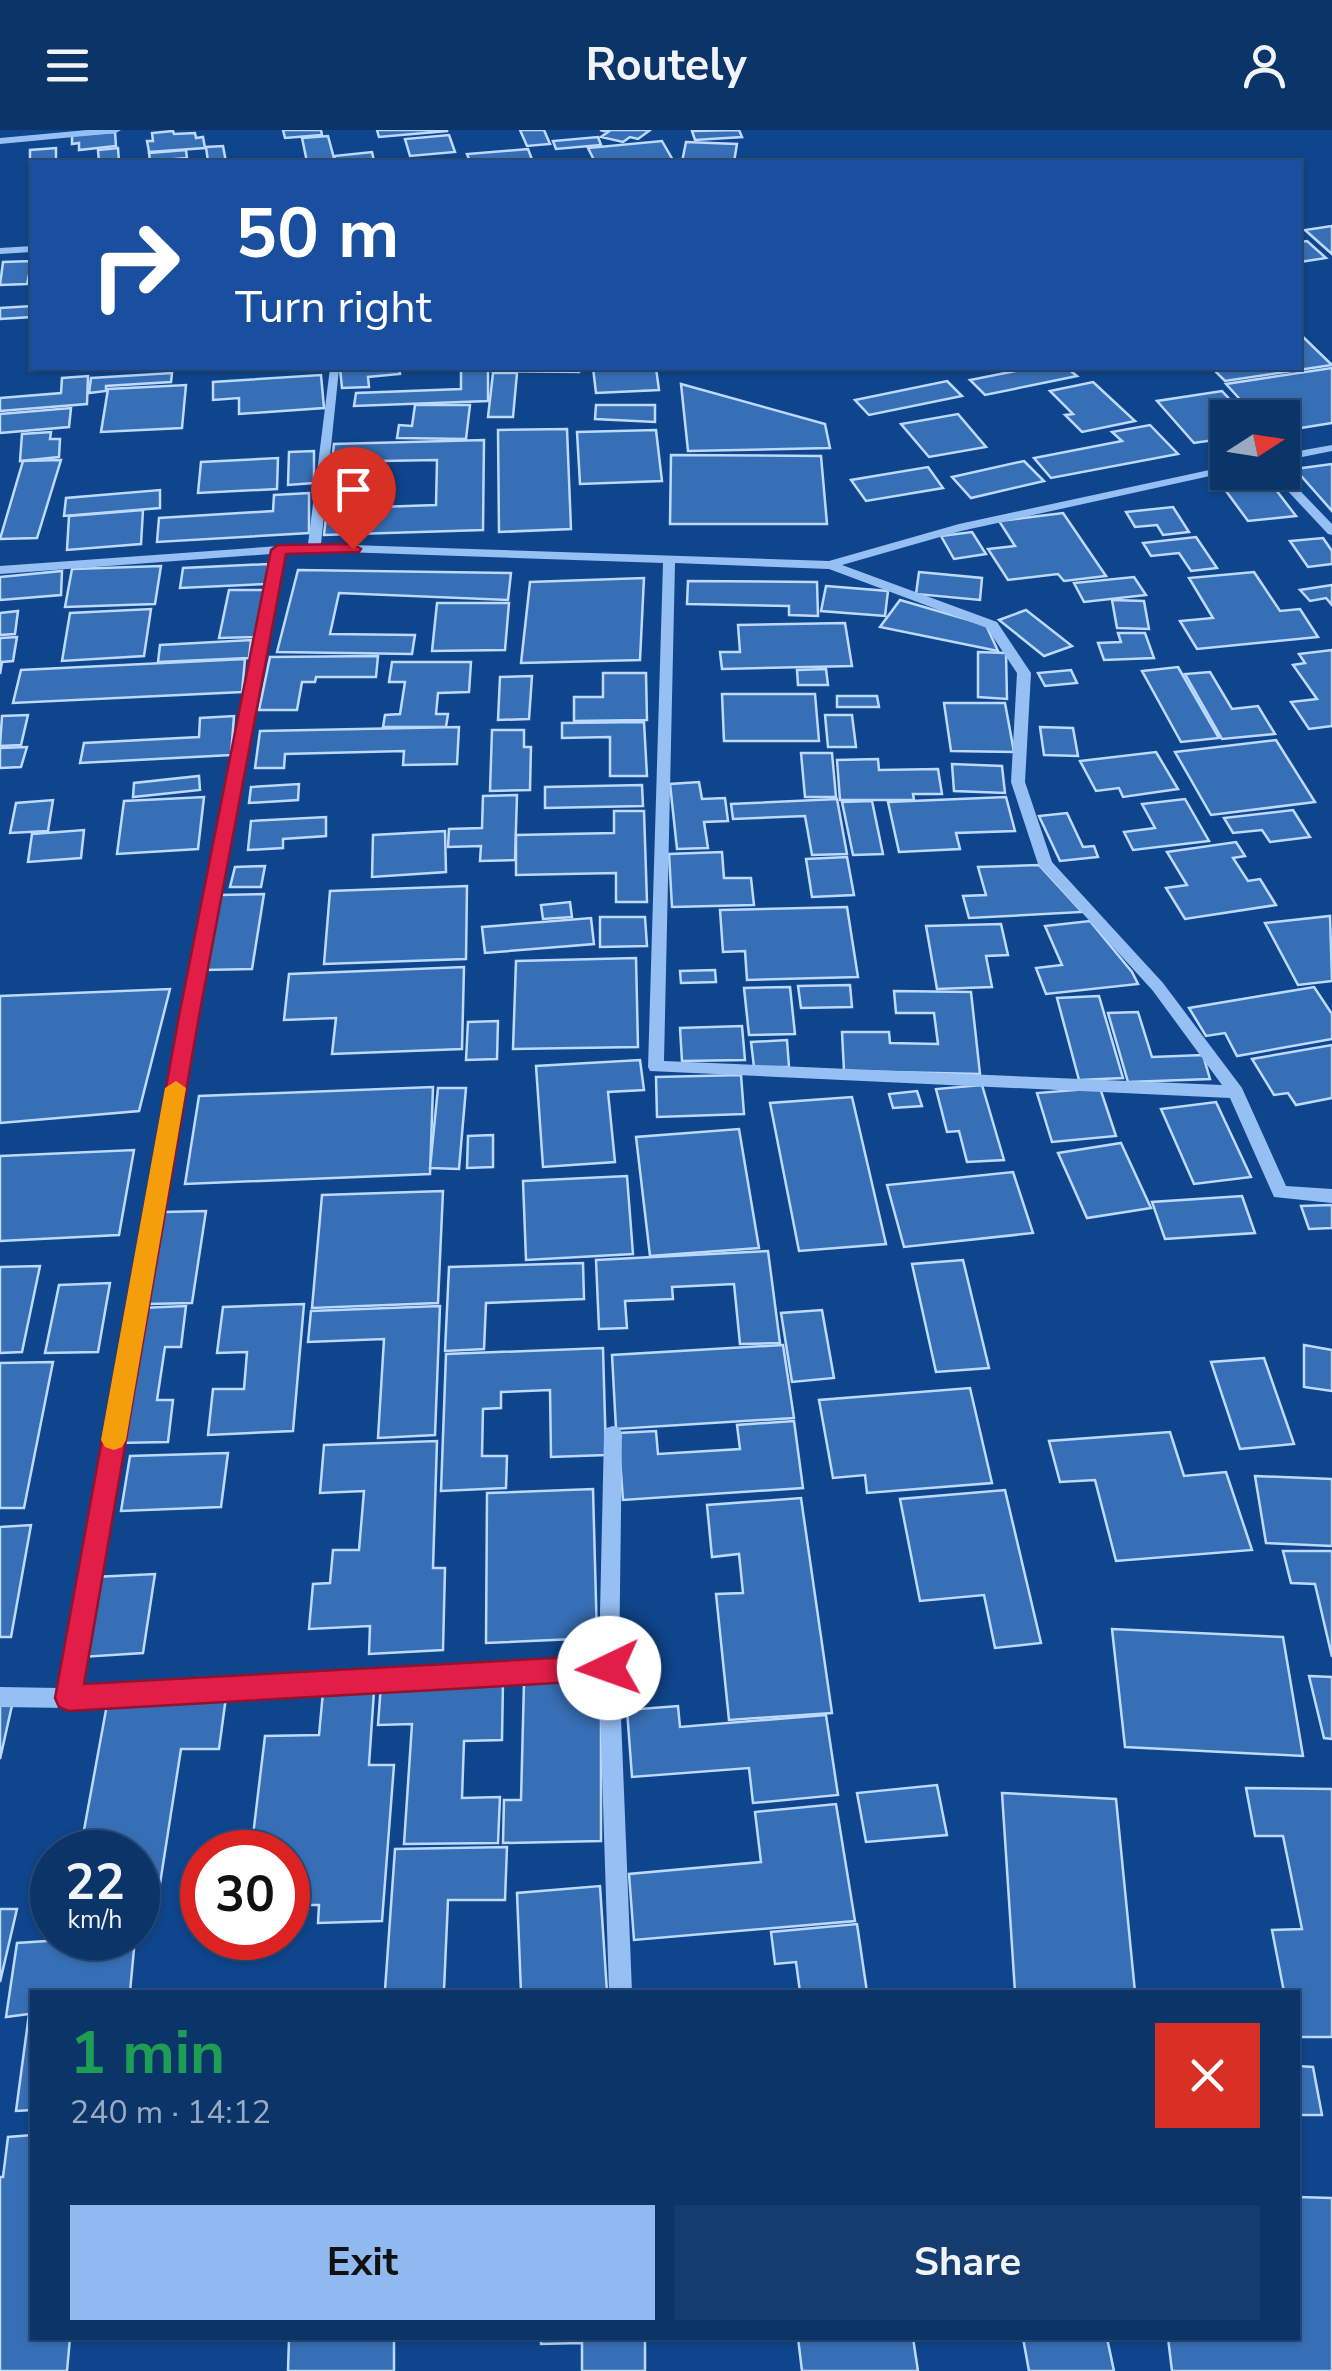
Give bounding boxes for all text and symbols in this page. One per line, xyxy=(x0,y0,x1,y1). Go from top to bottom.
text: Routely xyxy=(585,35,747,96)
icon: menu xyxy=(40,38,95,93)
icon: person xyxy=(1237,38,1292,93)
text: 50 m xyxy=(235,186,399,282)
icon: right xyxy=(70,200,200,330)
text: Turn right xyxy=(235,277,432,338)
north arrow xyxy=(1210,400,1300,490)
map controls xyxy=(1210,400,1300,490)
pin xyxy=(311,447,396,550)
icon: arrive xyxy=(326,462,381,517)
position arrow xyxy=(557,1616,661,1720)
speed limit sign: 30 xyxy=(180,1830,310,1960)
text: 22 xyxy=(65,1848,125,1917)
text: km/h xyxy=(67,1903,123,1937)
text: 1 min xyxy=(70,2012,225,2094)
button: close xyxy=(1155,2023,1260,2128)
text: 240 m · 14:12 xyxy=(70,2091,271,2134)
button: Exit xyxy=(70,2205,655,2320)
button: Share xyxy=(675,2205,1260,2320)

